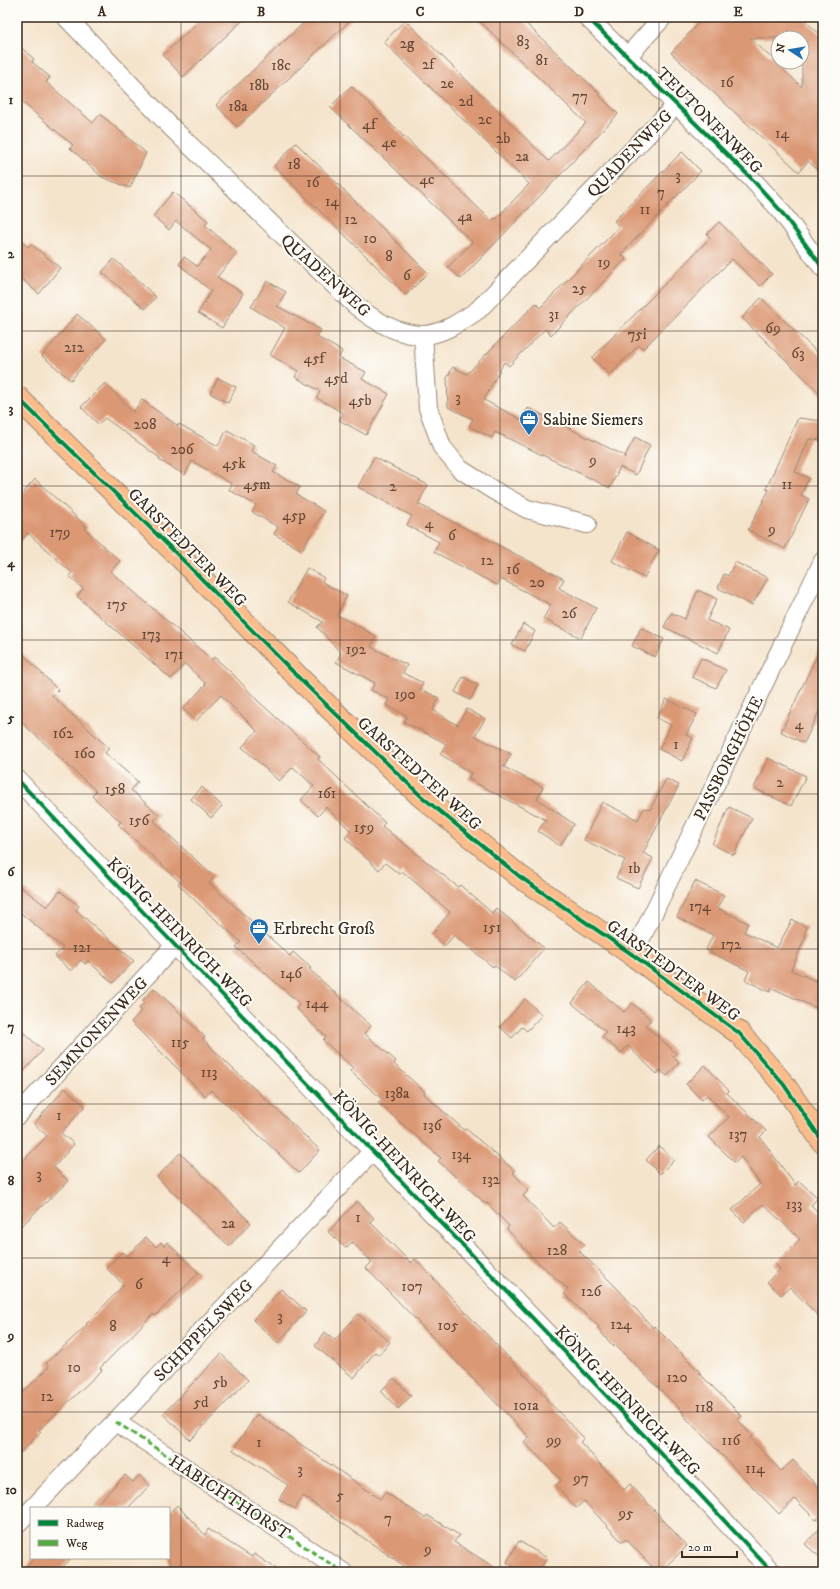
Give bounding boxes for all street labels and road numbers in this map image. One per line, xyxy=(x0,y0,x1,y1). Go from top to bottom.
street label: TEUTONENWEG xyxy=(651,63,767,179)
street label: QUADENWEG xyxy=(582,105,677,202)
street label: QUADENWEG xyxy=(276,229,375,322)
street label: GARSTEDTER WEG xyxy=(123,483,252,612)
street label: PASSBORGHÖHE xyxy=(689,692,769,824)
street label: GARSTEDTER WEG xyxy=(353,712,486,835)
street label: KÖNIG-HEINRICH-WEG xyxy=(102,853,257,1012)
street label: GARSTEDTER WEG xyxy=(602,915,745,1027)
street label: SEMNONENWEG xyxy=(40,972,153,1091)
street label: KÖNIG-HEINRICH-WEG xyxy=(328,1086,481,1248)
street label: SCHIPPELSWEG xyxy=(149,1275,258,1387)
street label: KÖNIG-HEINRICH-WEG xyxy=(550,1321,705,1480)
street label: HABICHTHORST xyxy=(165,1450,294,1545)

